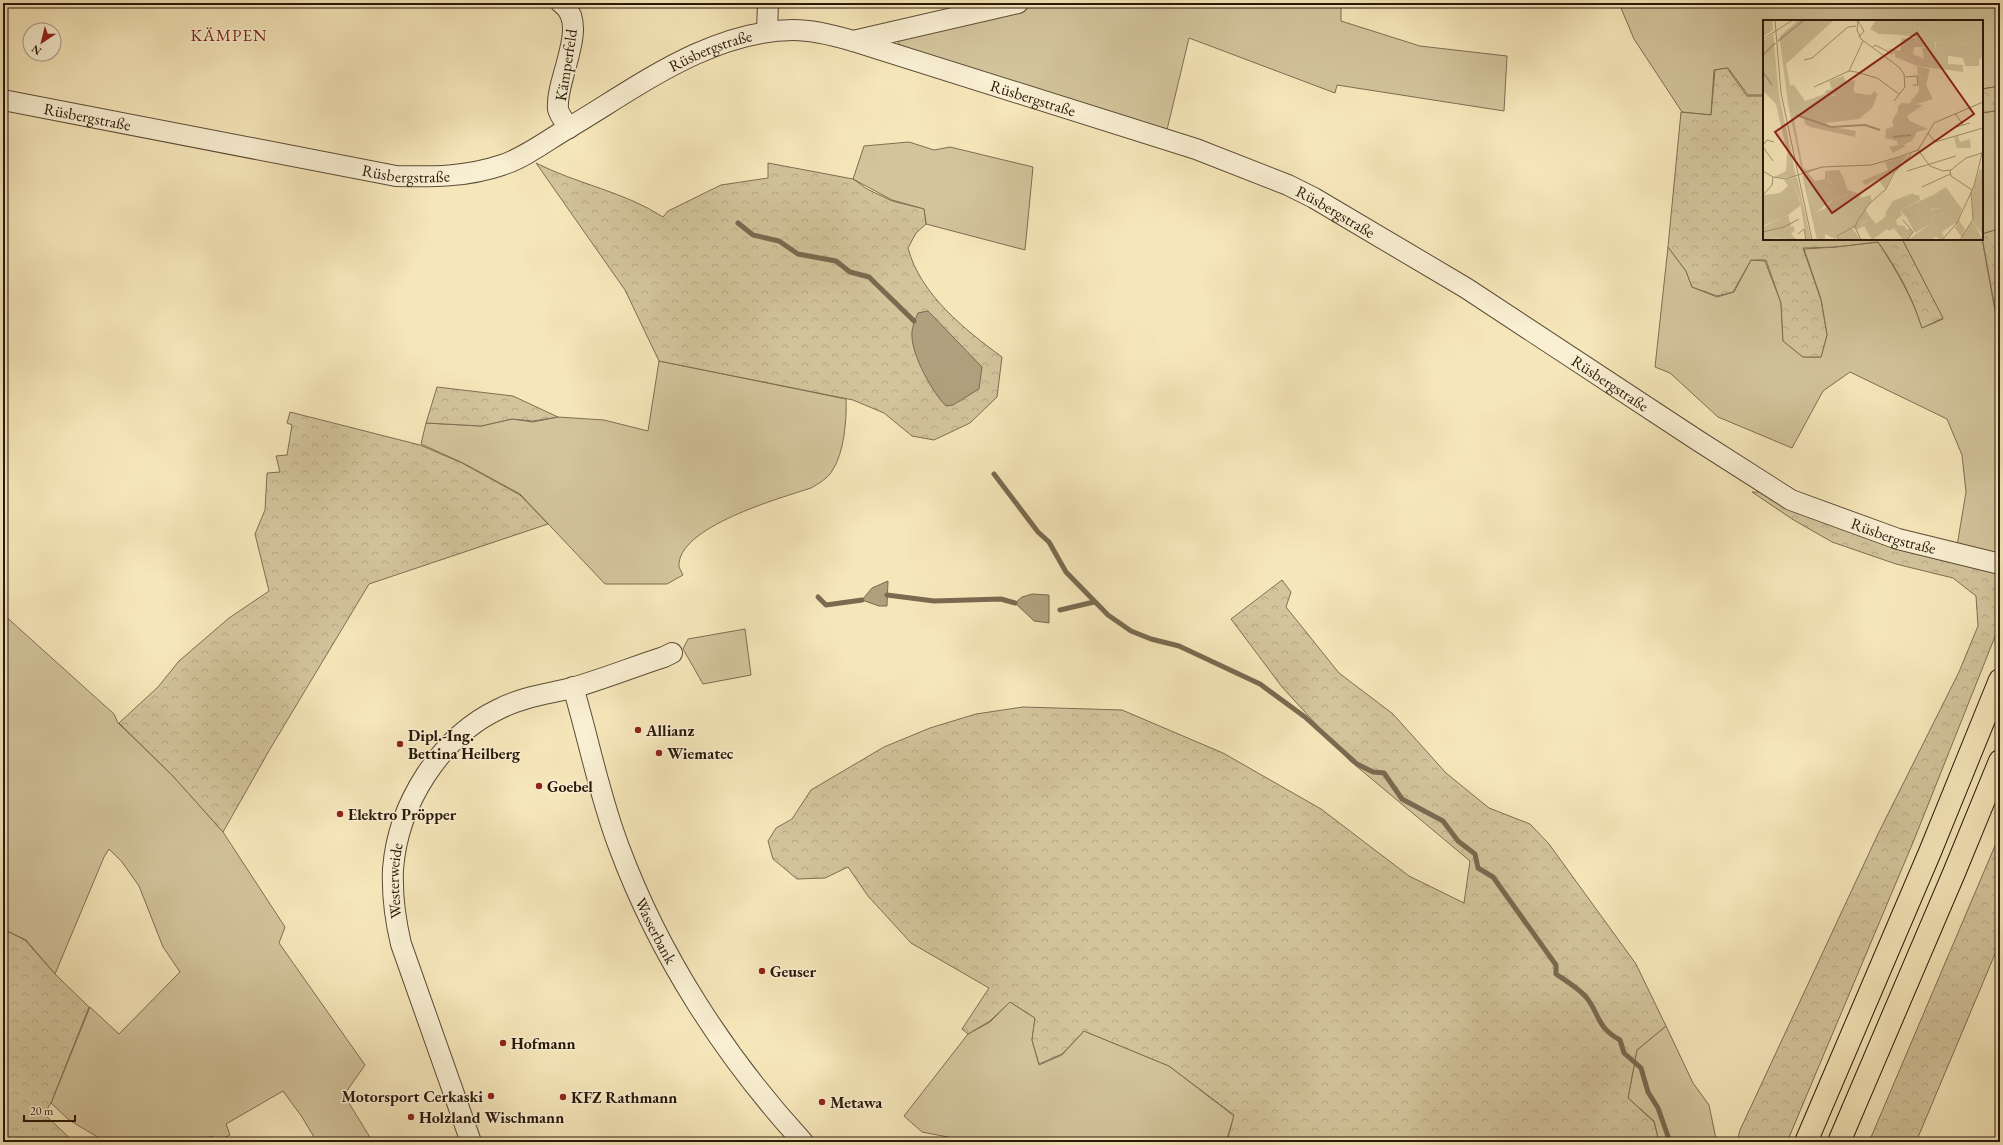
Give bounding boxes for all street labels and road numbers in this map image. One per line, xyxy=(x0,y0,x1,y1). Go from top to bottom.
street label: Rüsbergstraße xyxy=(665,25,754,76)
street label: Kämperfeld xyxy=(550,27,582,102)
street label: Rüsbergstraße xyxy=(988,74,1078,121)
street label: Rüsbergstraße xyxy=(42,98,133,135)
street label: Rüsbergstraße xyxy=(360,159,450,187)
street label: Rüsbergstraße xyxy=(1293,180,1379,242)
street label: Rüsbergstraße xyxy=(1568,350,1653,416)
street label: Rüsbergstraße xyxy=(1848,512,1938,558)
street label: Westerweide xyxy=(382,841,407,920)
street label: Wasserbank xyxy=(631,894,682,968)

